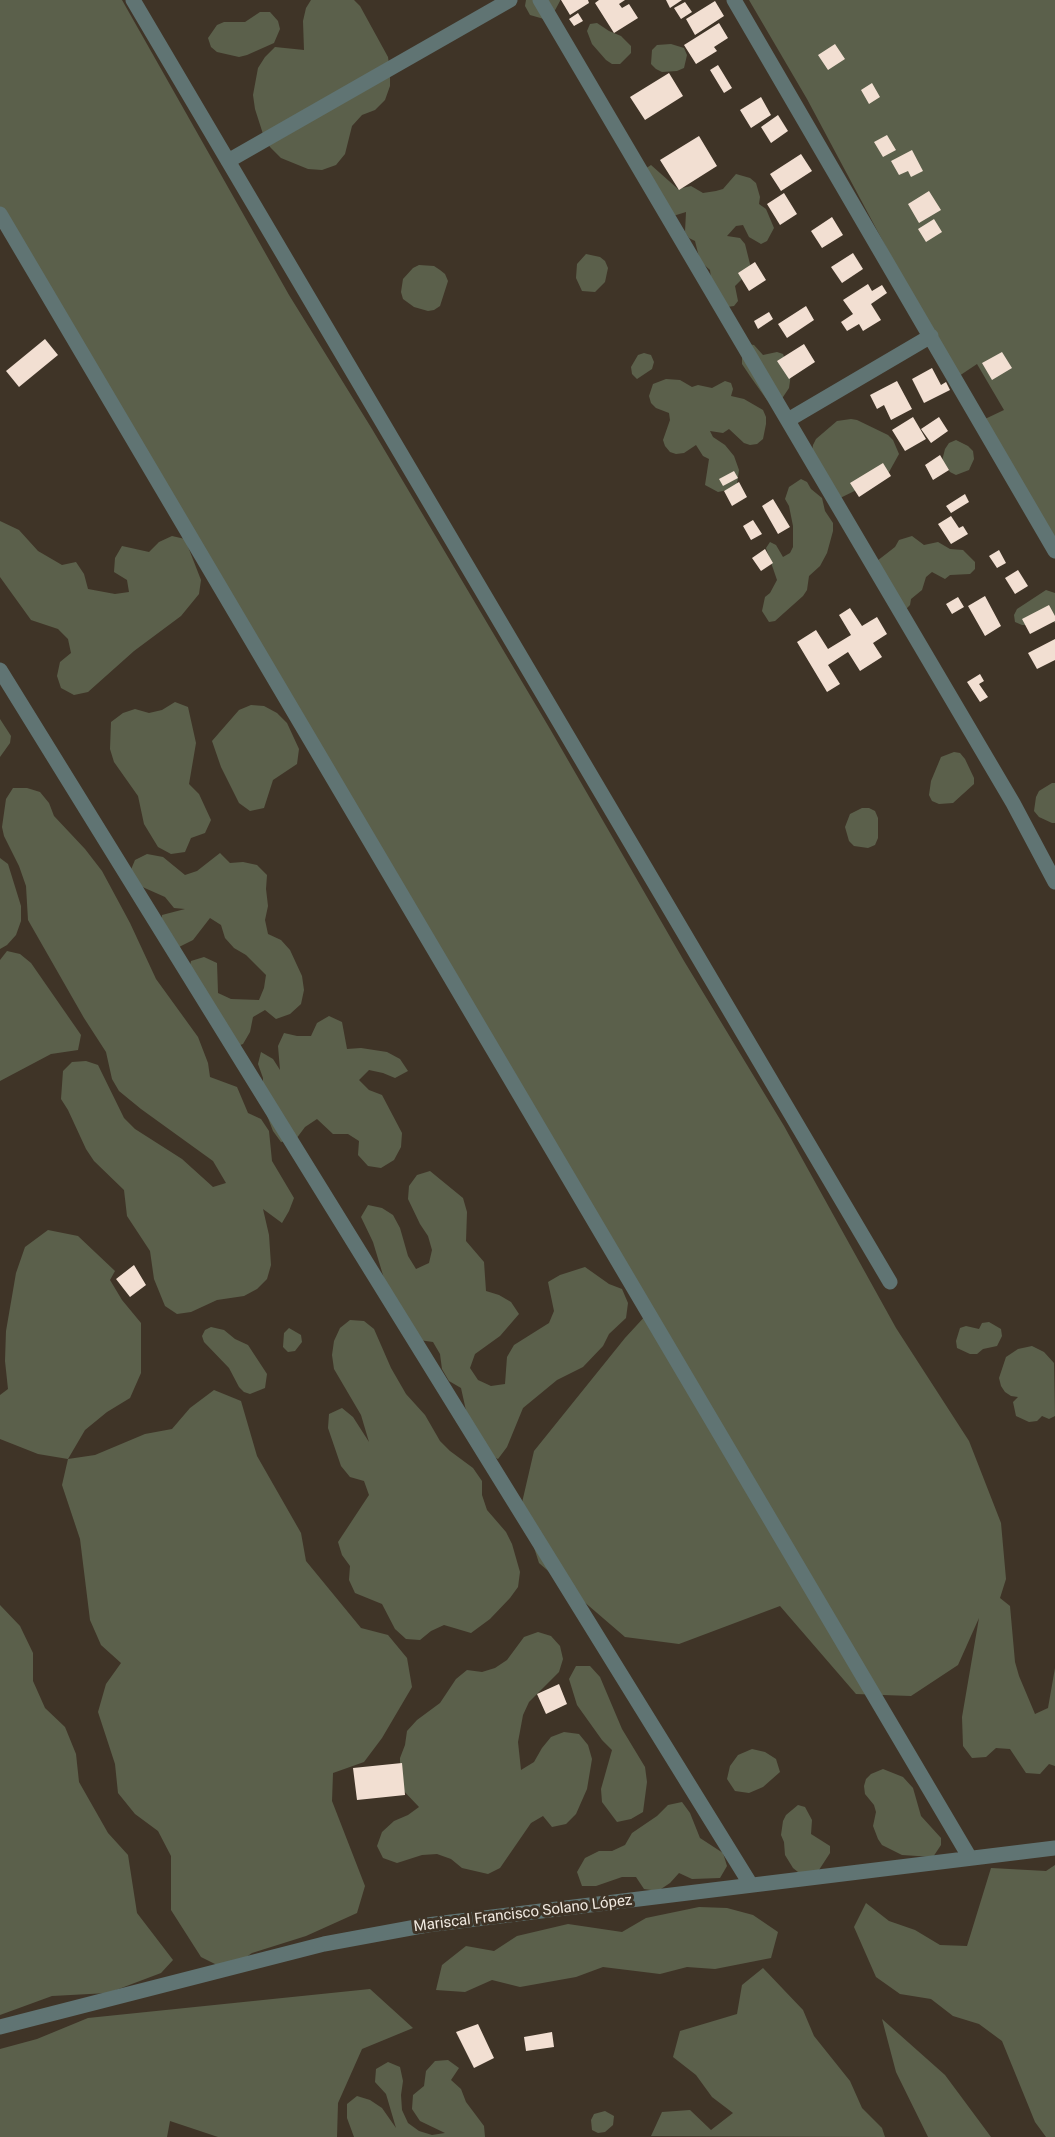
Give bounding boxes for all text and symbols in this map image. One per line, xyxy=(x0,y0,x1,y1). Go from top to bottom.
street label: Mariscal Francisco Solano López xyxy=(413,1892,633,1936)

